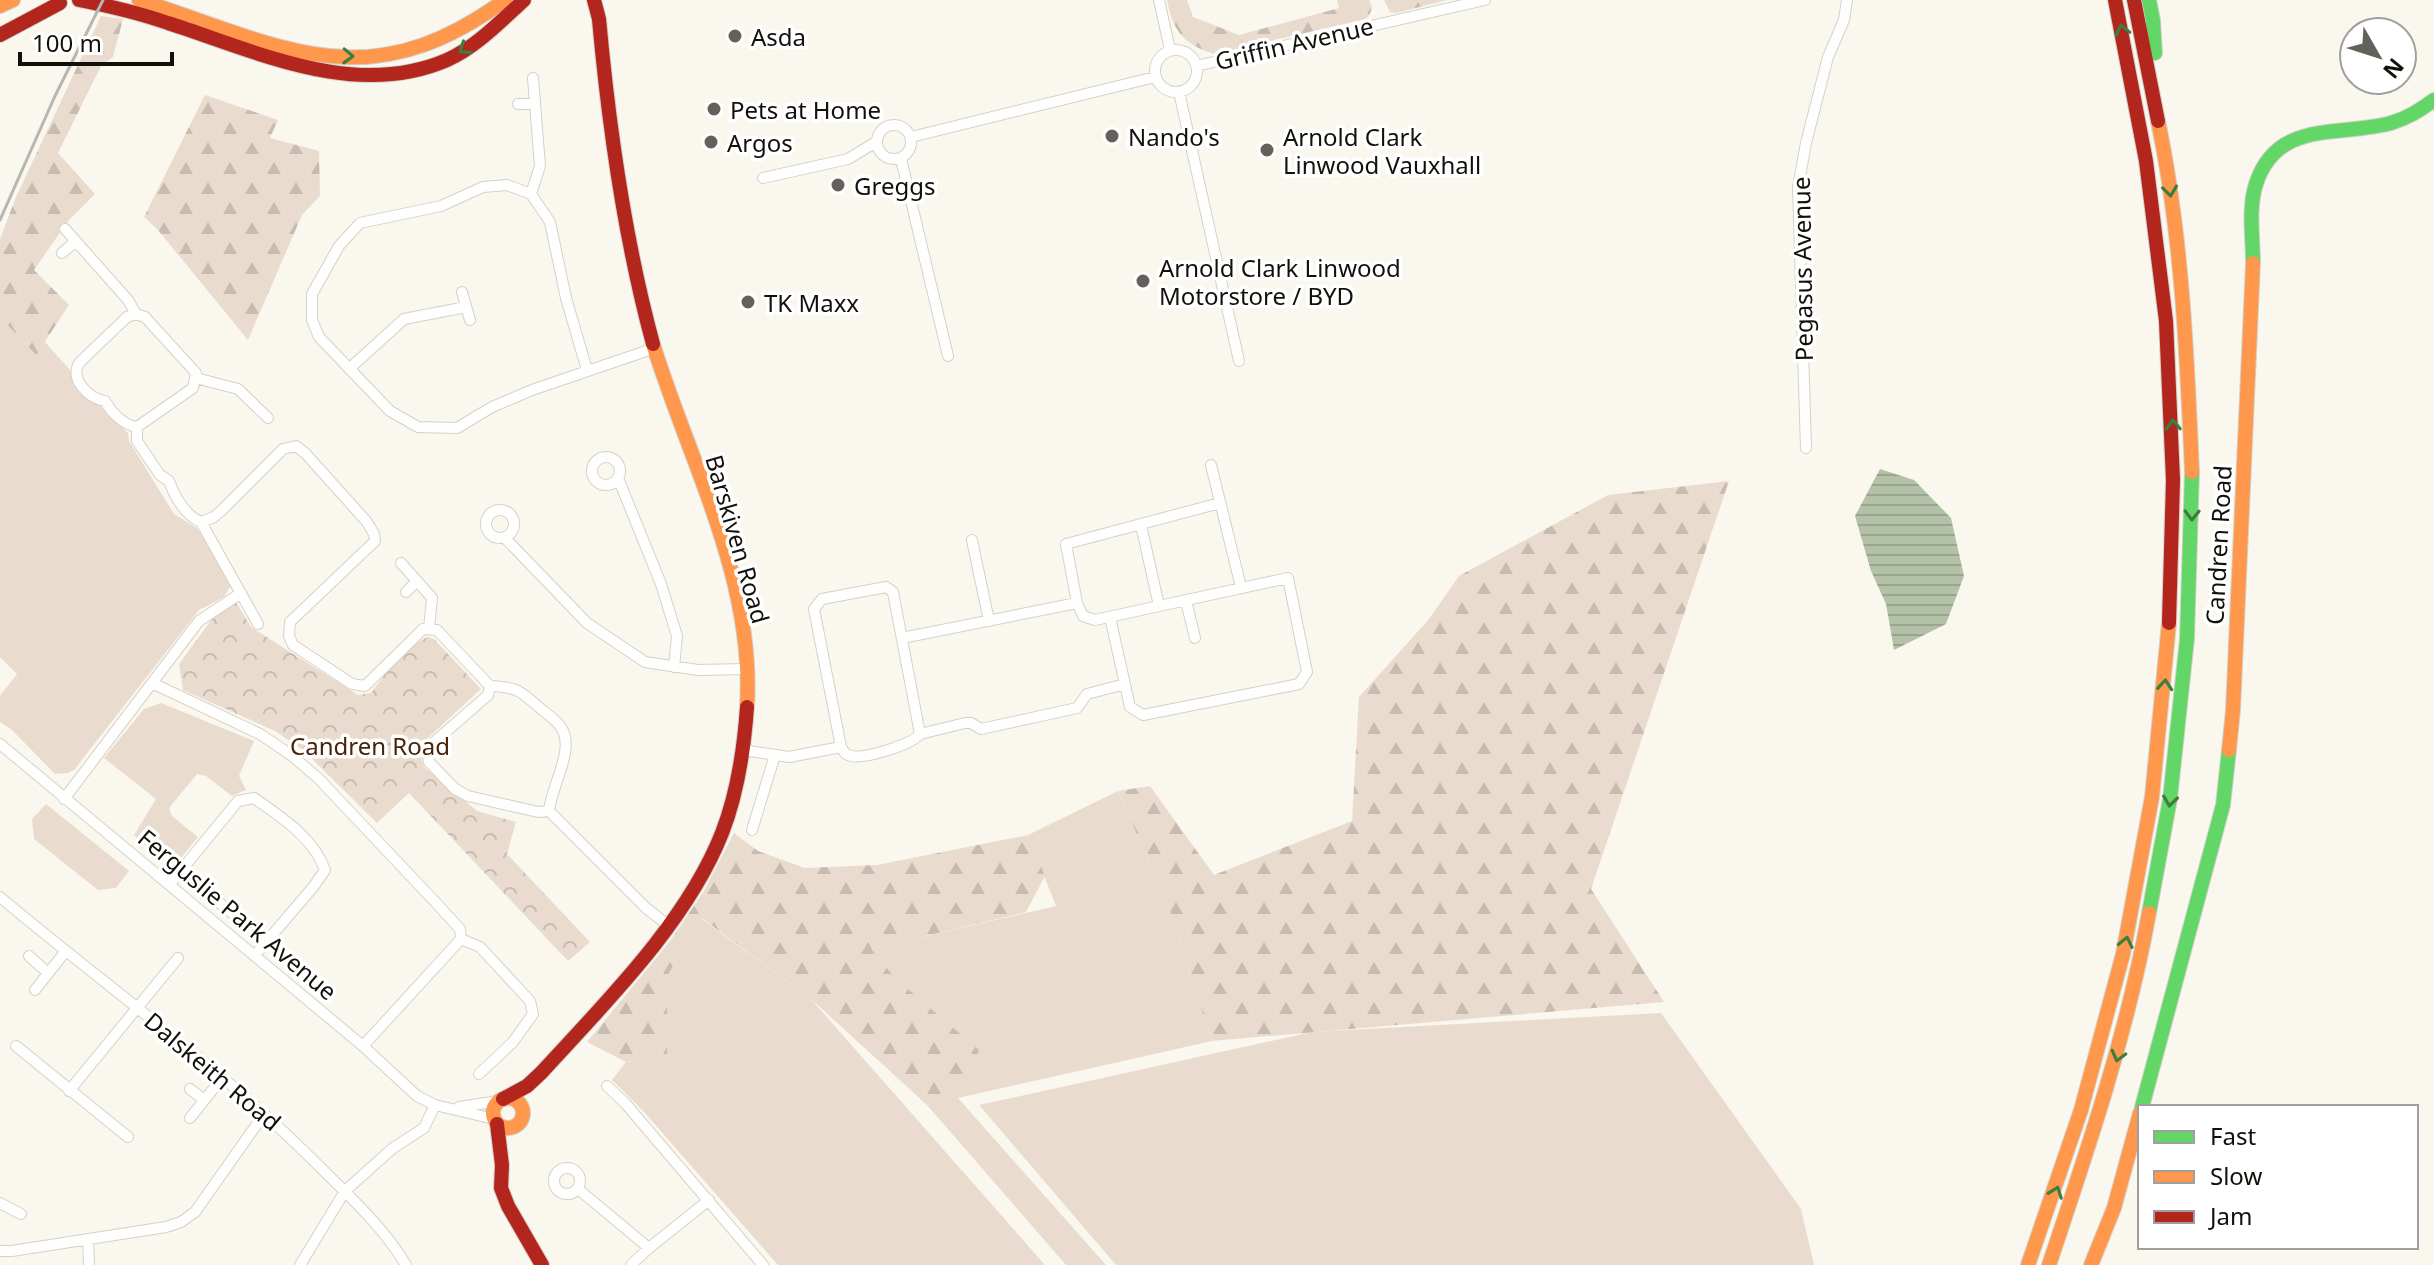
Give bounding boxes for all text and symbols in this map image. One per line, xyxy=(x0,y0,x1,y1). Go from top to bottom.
street label: Griffin Avenue xyxy=(1212,9,1376,77)
scale bar xyxy=(20,16,172,66)
north arrow xyxy=(2338,16,2418,96)
place label: Asda xyxy=(751,20,806,53)
one-way arrow xyxy=(2114,23,2131,37)
text: 100 m xyxy=(32,26,102,59)
marker: Asda xyxy=(726,27,744,45)
one-way arrow xyxy=(458,39,472,54)
one-way arrow xyxy=(342,48,355,65)
text: N xyxy=(2377,53,2412,86)
place label: Pets at Home xyxy=(730,93,881,126)
marker: Pets at Home xyxy=(705,100,723,118)
place label: Nando's xyxy=(1128,120,1220,153)
place label: Arnold Clark Linwood Vauxhall xyxy=(1283,120,1481,181)
place label: Argos xyxy=(727,126,793,159)
marker: Nando's xyxy=(1103,127,1121,145)
marker: Argos xyxy=(702,133,720,151)
marker: Arnold Clark Linwood Vauxhall xyxy=(1258,141,1276,159)
place label: Greggs xyxy=(854,169,935,202)
marker: Greggs xyxy=(829,176,847,194)
street label: Pegasus Avenue xyxy=(1784,176,1820,362)
one-way arrow xyxy=(2161,184,2178,198)
place label: Arnold Clark Linwood Motorstore / BYD xyxy=(1159,251,1401,312)
marker: Arnold Clark Linwood Motorstore / BYD xyxy=(1134,272,1152,290)
place label: TK Maxx xyxy=(764,286,859,319)
marker: TK Maxx xyxy=(739,293,757,311)
one-way arrow xyxy=(2164,418,2181,431)
street label: Barskiven Road xyxy=(698,451,778,627)
street label: Candren Road xyxy=(2197,464,2239,626)
one-way arrow xyxy=(2183,509,2201,522)
one-way arrow xyxy=(2156,678,2173,691)
park label: Candren Road xyxy=(290,729,450,762)
one-way arrow xyxy=(2162,795,2179,808)
street label: Ferguslie Park Avenue xyxy=(132,821,344,1007)
one-way arrow xyxy=(2117,936,2134,949)
street label: Dalskeith Road xyxy=(138,1004,288,1138)
one-way arrow xyxy=(2111,1049,2127,1062)
legend xyxy=(2138,1105,2418,1249)
text: Fast xyxy=(2210,1119,2256,1152)
text: Slow xyxy=(2210,1159,2262,1192)
one-way arrow xyxy=(2046,1186,2063,1200)
text: Jam xyxy=(2208,1199,2252,1232)

